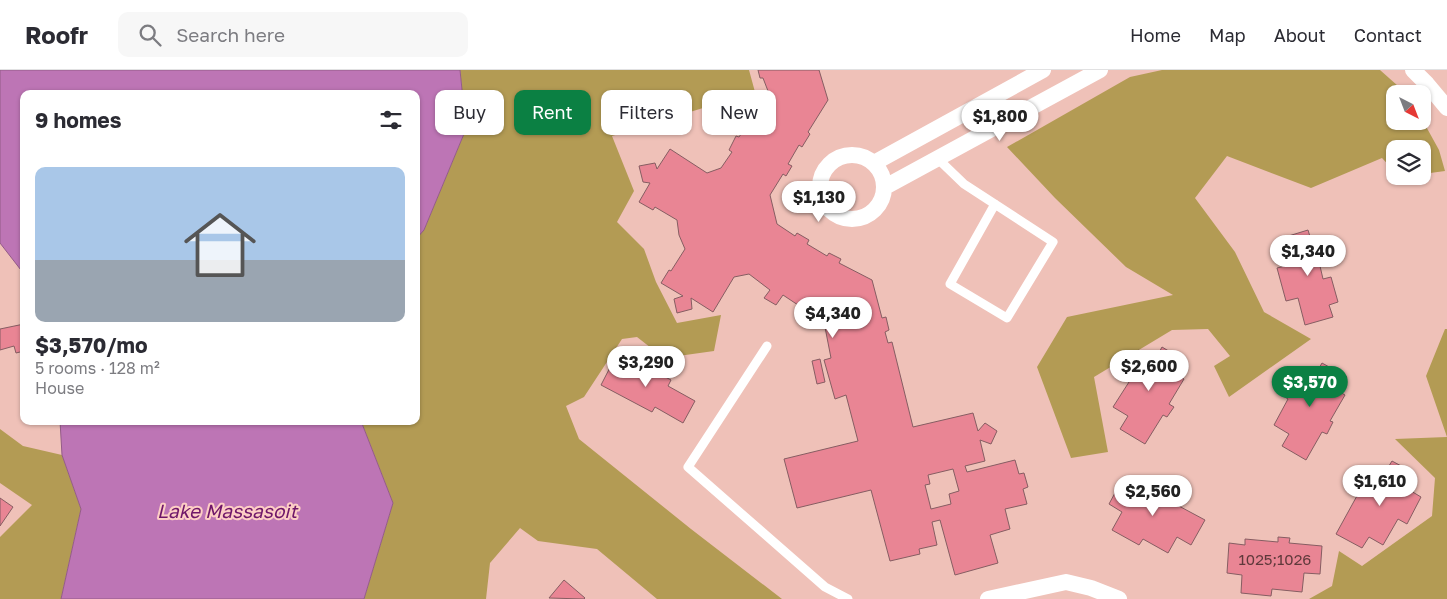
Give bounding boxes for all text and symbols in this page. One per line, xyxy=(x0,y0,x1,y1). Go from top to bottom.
search box xyxy=(118,12,468,57)
text: Roofr xyxy=(25,20,88,49)
icon: search xyxy=(136,21,164,49)
text: Search here xyxy=(176,23,285,46)
text: Home xyxy=(1130,24,1181,46)
text: Map xyxy=(1209,24,1246,46)
text: About xyxy=(1274,24,1326,46)
text: Contact xyxy=(1354,24,1422,46)
north arrow xyxy=(1386,85,1431,130)
map controls xyxy=(1386,85,1431,185)
chip: Buy xyxy=(435,90,504,135)
chip: Rent xyxy=(514,90,591,135)
chip: Filters xyxy=(601,90,692,135)
chip: New xyxy=(702,90,776,135)
pin: $1,800 xyxy=(959,100,1041,142)
icon: filters xyxy=(377,106,405,134)
text: $1,800 xyxy=(972,106,1028,126)
text: 9 homes xyxy=(35,107,121,133)
button: layers xyxy=(1386,140,1431,185)
pin: $1,130 xyxy=(778,180,860,223)
text: $1,130 xyxy=(793,187,845,207)
icon: home xyxy=(175,200,265,290)
pin: $1,340 xyxy=(1267,234,1349,277)
text: $1,340 xyxy=(1281,241,1335,261)
pin: $4,340 xyxy=(792,296,874,339)
text: $4,340 xyxy=(805,303,861,323)
text: $3,570/mo xyxy=(35,332,148,358)
pin: $3,290 xyxy=(605,346,687,388)
pin: $2,600 xyxy=(1108,350,1190,392)
text: $3,290 xyxy=(618,352,674,372)
text: $2,600 xyxy=(1121,356,1177,376)
text: 5 rooms · 128 m² xyxy=(35,358,160,378)
pin: $3,570 xyxy=(1269,366,1351,408)
text: $3,570 xyxy=(1283,372,1337,392)
text: House xyxy=(35,378,84,398)
pin: $1,610 xyxy=(1339,464,1421,507)
text: $1,610 xyxy=(1354,471,1406,491)
pin: $2,560 xyxy=(1112,474,1194,517)
text: $2,560 xyxy=(1125,481,1181,501)
water label: Lake Massasoit xyxy=(157,499,299,522)
house number: 1025;1026 xyxy=(1239,550,1311,568)

